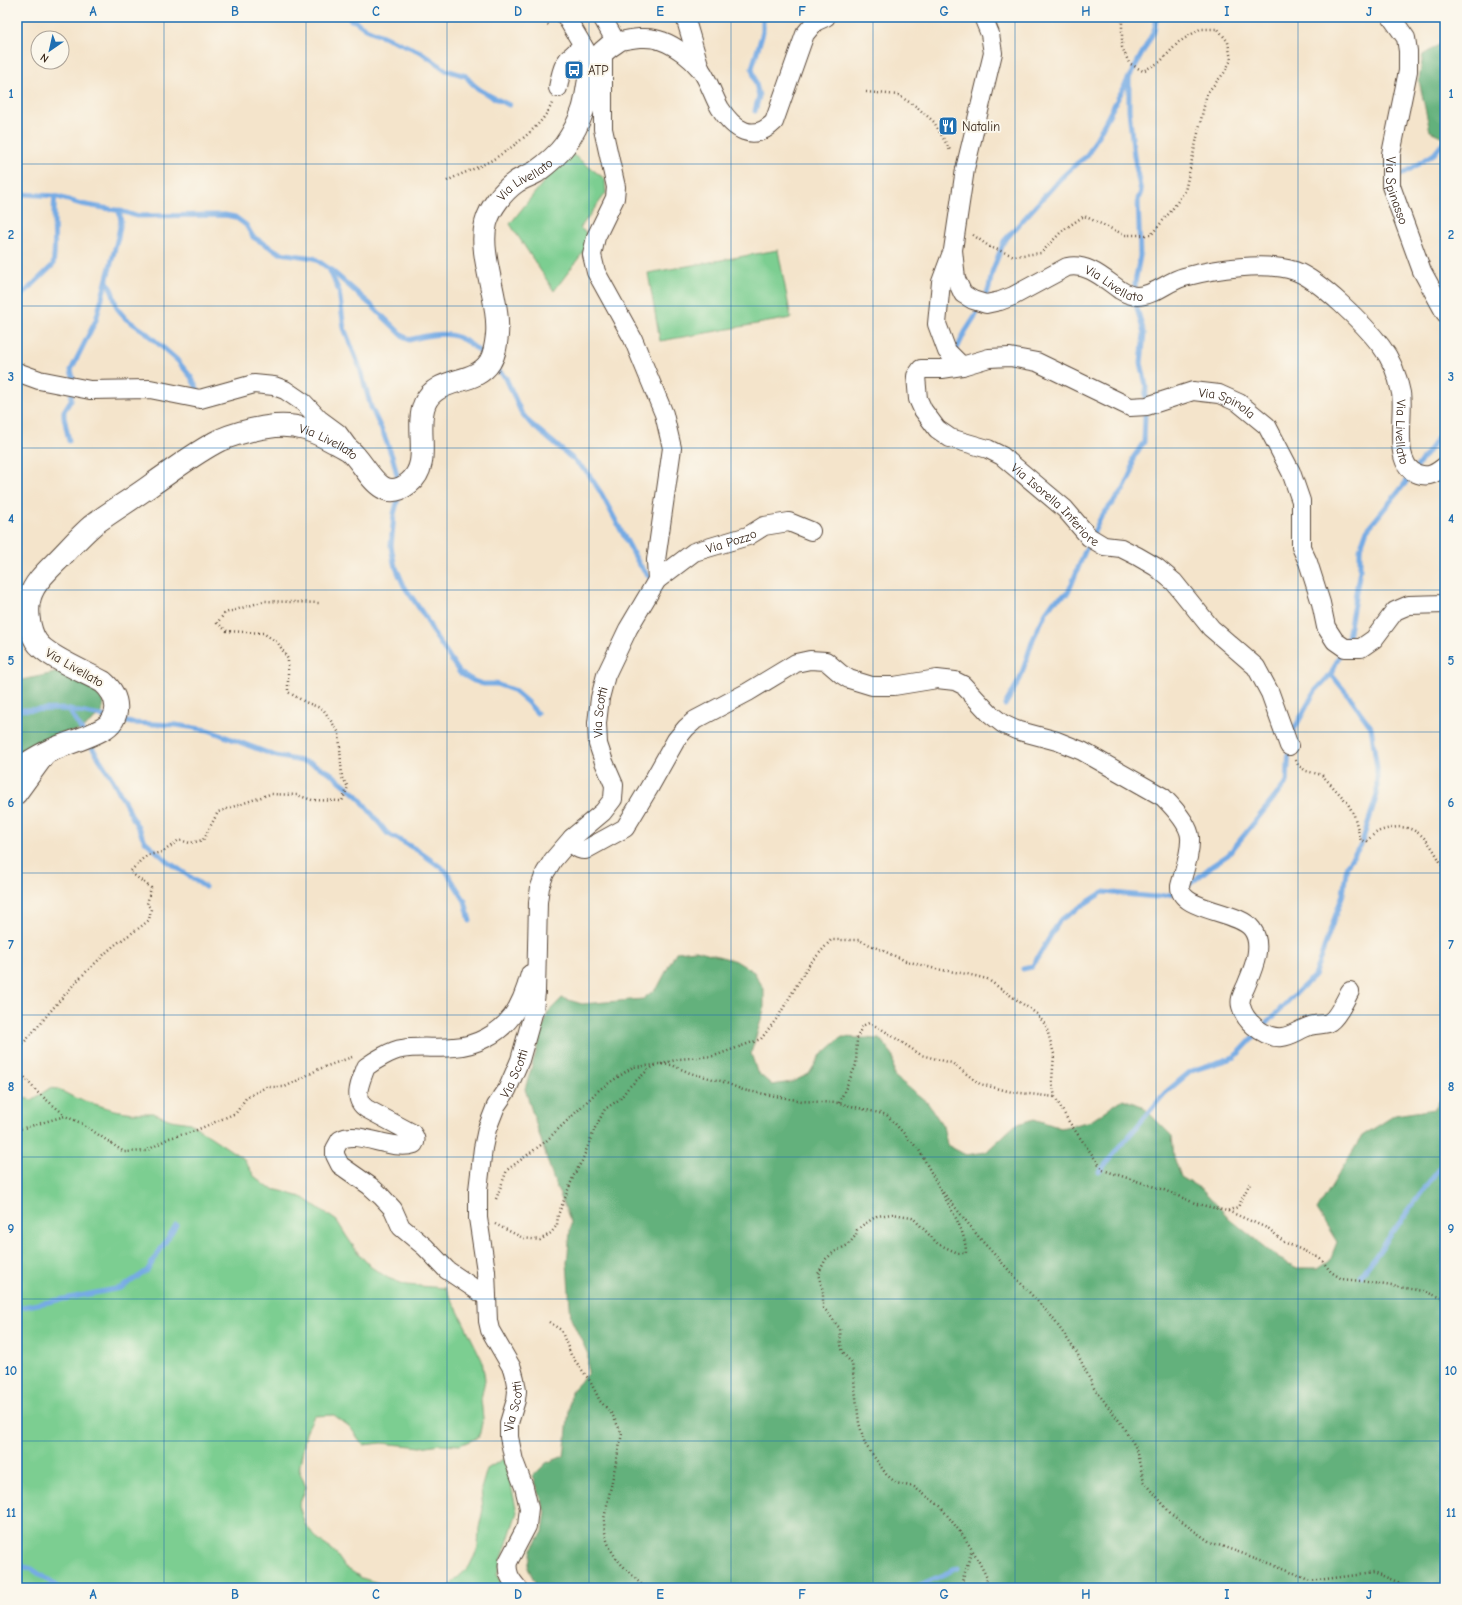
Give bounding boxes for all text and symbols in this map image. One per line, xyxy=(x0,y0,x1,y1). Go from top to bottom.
text: A xyxy=(89,4,97,19)
text: B xyxy=(231,4,239,19)
text: C xyxy=(372,4,380,19)
text: D xyxy=(514,4,522,19)
text: E xyxy=(656,4,664,19)
text: F xyxy=(798,4,806,19)
text: G xyxy=(939,4,949,19)
text: H xyxy=(1081,4,1091,19)
text: I xyxy=(1224,4,1230,19)
text: J xyxy=(1366,4,1372,19)
north arrow xyxy=(30,30,70,70)
text: N xyxy=(38,50,51,65)
bus stop icon: ATP xyxy=(563,59,585,81)
place label: ATP xyxy=(588,63,609,78)
text: 1 xyxy=(8,86,14,101)
text: 1 xyxy=(1448,86,1454,101)
restaurant icon: Natalin xyxy=(937,115,959,137)
place label: Natalin xyxy=(962,119,1000,134)
street label: Via Livellato xyxy=(494,155,556,204)
street label: Via Spinasso xyxy=(1383,156,1411,227)
text: 2 xyxy=(8,227,14,242)
text: 2 xyxy=(1448,227,1454,242)
street label: Via Livellato xyxy=(1083,262,1144,304)
text: 3 xyxy=(8,369,14,384)
text: 3 xyxy=(1448,369,1454,384)
street label: Via Spinola xyxy=(1198,385,1258,421)
street label: Via Livellato xyxy=(1393,399,1412,467)
street label: Via Livellato xyxy=(298,421,362,463)
street label: Via Isorella Inferiore xyxy=(1008,460,1102,550)
text: 4 xyxy=(8,511,14,526)
text: 4 xyxy=(1448,511,1454,526)
street label: Via Pozzo xyxy=(704,526,759,556)
street label: Via Livellato xyxy=(43,645,107,690)
text: 5 xyxy=(8,653,15,668)
text: 5 xyxy=(1448,653,1455,668)
street label: Via Scotti xyxy=(590,685,611,738)
text: 6 xyxy=(8,795,15,810)
text: 6 xyxy=(1448,795,1455,810)
text: 7 xyxy=(8,937,14,952)
text: 7 xyxy=(1448,937,1454,952)
street label: Via Scotti xyxy=(497,1047,531,1101)
text: 8 xyxy=(8,1079,14,1094)
text: 8 xyxy=(1448,1079,1454,1094)
text: 9 xyxy=(8,1221,15,1236)
text: 9 xyxy=(1448,1221,1455,1236)
text: 10 xyxy=(5,1363,17,1378)
text: 10 xyxy=(1445,1363,1457,1378)
street label: Via Scotti xyxy=(502,1380,525,1432)
text: 11 xyxy=(6,1505,16,1520)
text: 11 xyxy=(1446,1505,1456,1520)
text: A xyxy=(89,1587,97,1602)
text: B xyxy=(231,1587,239,1602)
text: C xyxy=(372,1587,380,1602)
text: D xyxy=(514,1587,522,1602)
text: E xyxy=(656,1587,664,1602)
text: F xyxy=(798,1587,806,1602)
text: G xyxy=(939,1587,949,1602)
text: H xyxy=(1081,1587,1091,1602)
text: I xyxy=(1224,1587,1230,1602)
text: J xyxy=(1366,1587,1372,1602)

